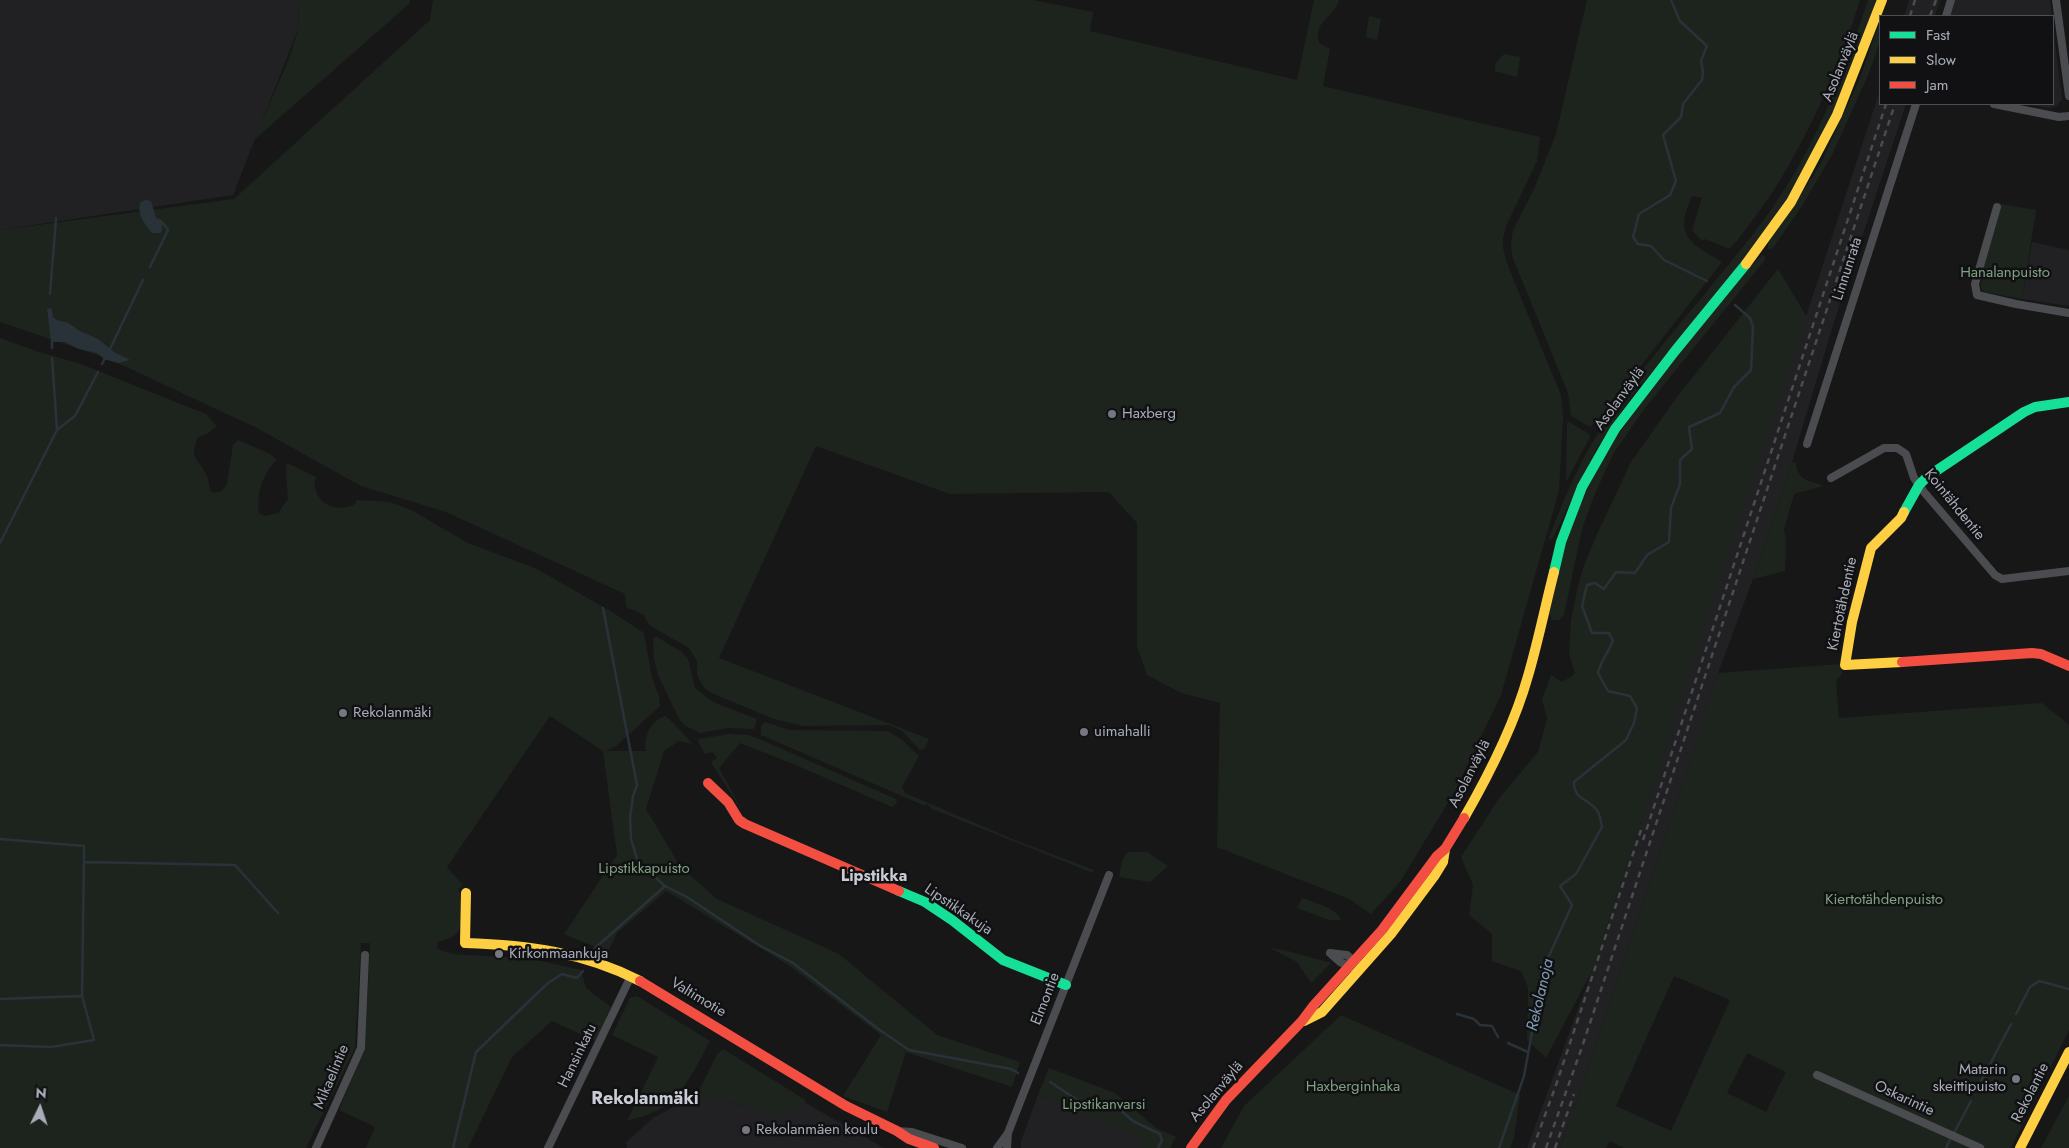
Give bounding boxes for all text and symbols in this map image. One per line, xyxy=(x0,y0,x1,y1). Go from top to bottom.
legend xyxy=(1879,15,2054,105)
text: Fast xyxy=(1926,24,1950,46)
street label: Asolanväylä xyxy=(1819,29,1863,105)
text: Slow xyxy=(1926,49,1956,71)
text: Jam xyxy=(1926,74,1949,96)
street label: Linnunrata xyxy=(1829,235,1867,303)
park label: Hanalanpuisto xyxy=(1960,264,2050,282)
street label: Asolanväylä xyxy=(1591,364,1649,434)
place label: Haxberg xyxy=(1122,405,1176,423)
marker: Haxberg xyxy=(1106,408,1118,420)
street label: Kointähdentie xyxy=(1920,466,1988,544)
street label: Kiertotähdentie xyxy=(1824,556,1862,652)
place label: Rekolanmäki xyxy=(353,704,432,722)
marker: Rekolanmäki xyxy=(337,707,349,719)
place label: uimahalli xyxy=(1094,723,1151,741)
marker: uimahalli xyxy=(1078,726,1090,738)
street label: Asolanväylä xyxy=(1445,737,1495,811)
park label: Lipstikkapuisto xyxy=(598,860,690,878)
district label: Lipstikka xyxy=(841,867,907,887)
street label: Lipstikkakuja xyxy=(920,881,996,939)
park label: Kiertotähdenpuisto xyxy=(1825,891,1943,909)
place label: Kirkonmaankuja xyxy=(509,945,608,963)
marker: Kirkonmaankuja xyxy=(493,948,505,960)
water label: Rekolanoja xyxy=(1523,957,1559,1033)
street label: Elmontie xyxy=(1028,970,1064,1028)
street label: Valtimotie xyxy=(667,974,729,1022)
street label: Hansinkatu xyxy=(555,1021,601,1091)
street label: Mikaelintie xyxy=(310,1042,354,1112)
street label: Asolanväylä xyxy=(1186,1058,1248,1126)
street label: Rekolantie xyxy=(2008,1060,2054,1126)
place label: Matarin skeittipuisto xyxy=(1933,1061,2006,1096)
marker: Matarin skeittipuisto xyxy=(2010,1073,2022,1085)
street label: Oskarintie xyxy=(1871,1077,1937,1121)
park label: Haxberginhaka xyxy=(1306,1078,1400,1096)
north arrow xyxy=(15,1083,65,1133)
text: N xyxy=(35,1083,47,1103)
district label: Rekolanmäki xyxy=(591,1089,699,1111)
park label: Lipstikanvarsi xyxy=(1062,1096,1146,1114)
place label: Rekolanmäen koulu xyxy=(756,1121,878,1139)
marker: Rekolanmäen koulu xyxy=(740,1124,752,1136)

